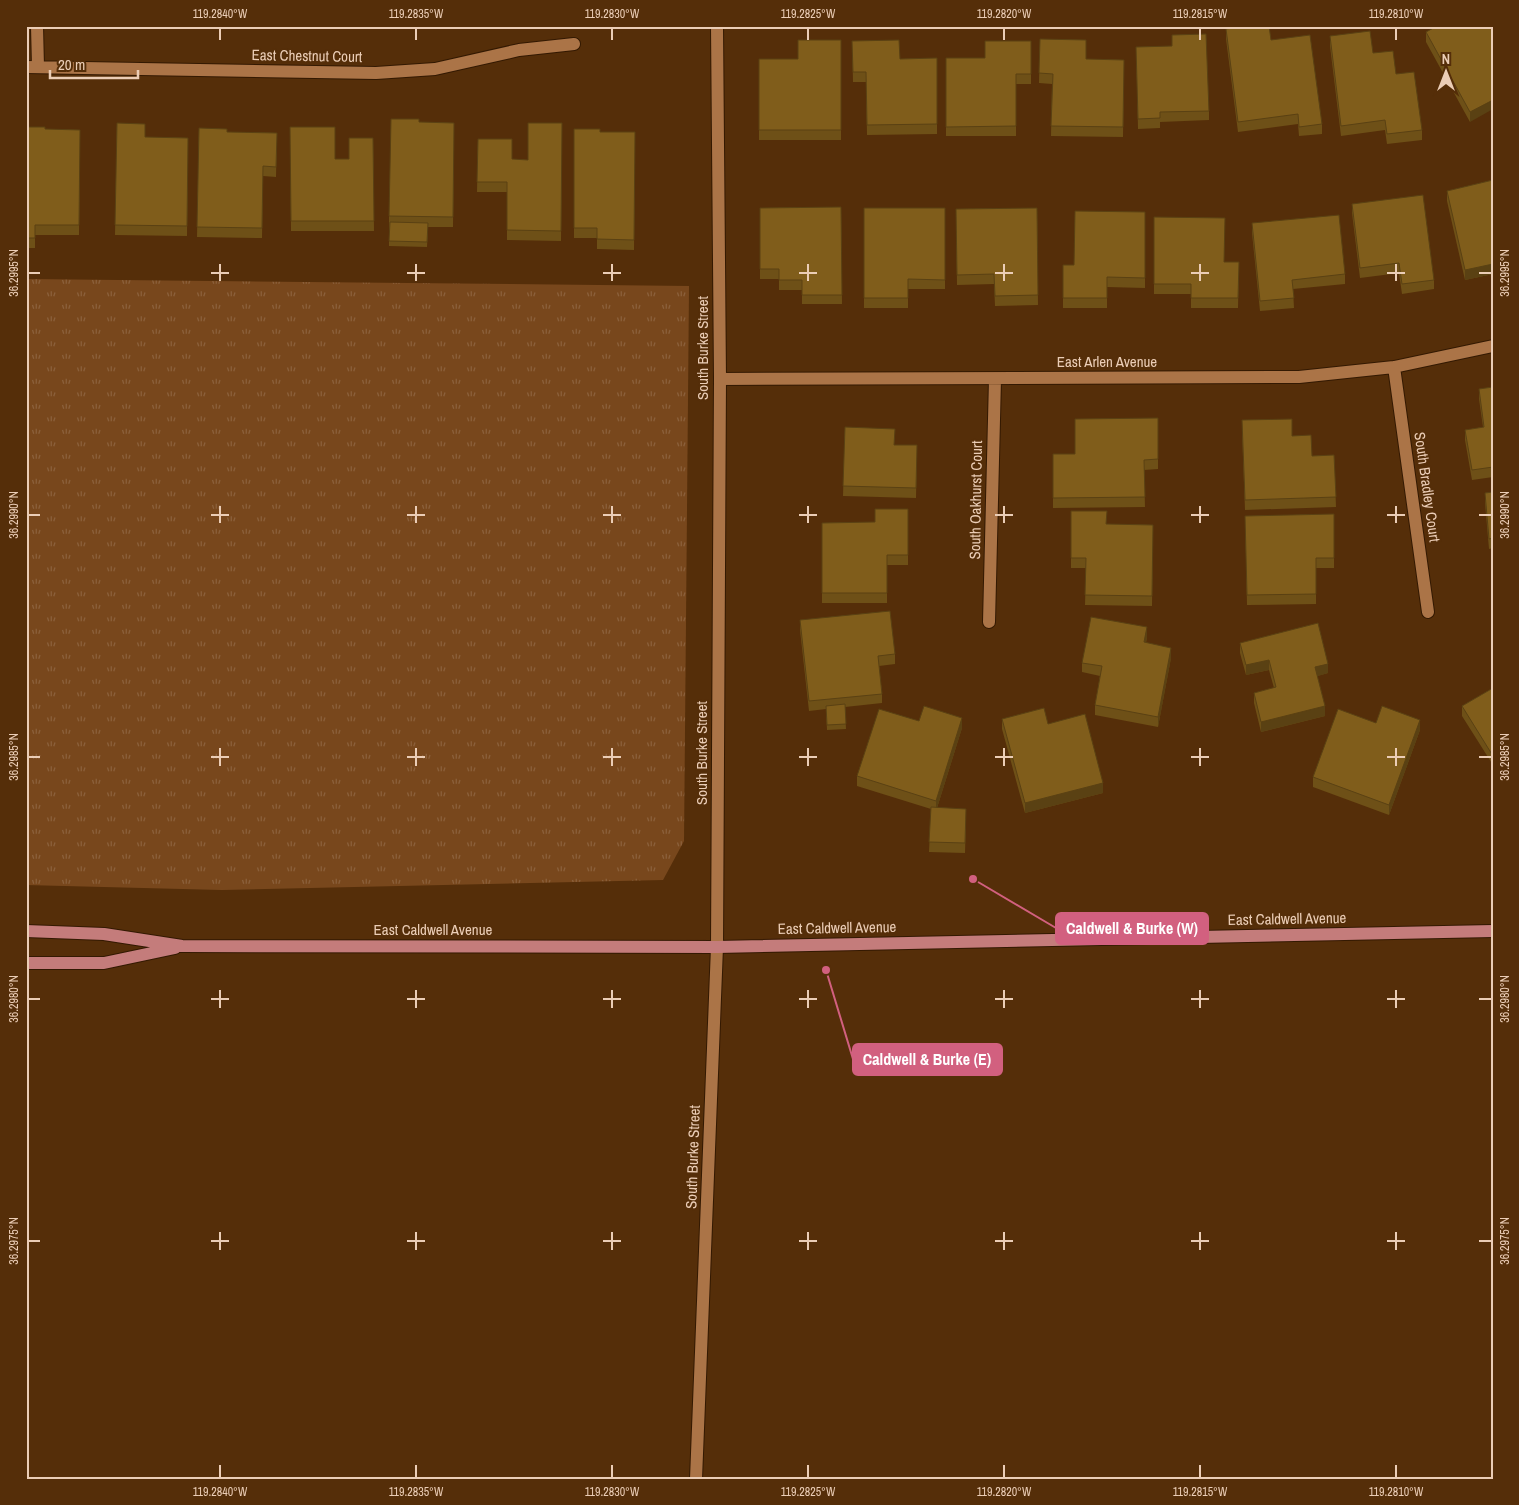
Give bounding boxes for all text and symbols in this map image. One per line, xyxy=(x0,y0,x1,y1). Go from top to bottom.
text: 119.2840°W xyxy=(193,6,248,22)
text: 119.2835°W xyxy=(389,6,444,22)
text: 119.2830°W xyxy=(585,6,640,22)
text: 119.2825°W xyxy=(781,6,836,22)
text: 119.2820°W xyxy=(977,6,1032,22)
text: 119.2815°W xyxy=(1173,6,1228,22)
text: 119.2810°W xyxy=(1369,6,1424,22)
street label: East Chestnut Court xyxy=(251,44,363,67)
scale bar xyxy=(50,48,138,80)
north arrow xyxy=(1422,48,1472,98)
text: N xyxy=(1442,50,1450,68)
text: 20 m xyxy=(58,54,85,75)
text: 36.2995°N xyxy=(6,249,22,297)
text: 36.2995°N xyxy=(1497,249,1513,297)
street label: South Burke Street xyxy=(692,295,713,400)
street label: East Arlen Avenue xyxy=(1057,351,1157,372)
street label: South Bradley Court xyxy=(1409,431,1446,544)
street label: South Oakhurst Court xyxy=(964,440,987,560)
text: 36.2990°N xyxy=(6,491,22,539)
text: 36.2990°N xyxy=(1497,491,1513,539)
street label: South Burke Street xyxy=(691,700,712,805)
text: 36.2985°N xyxy=(6,733,22,781)
text: 36.2985°N xyxy=(1497,733,1513,781)
street label: East Caldwell Avenue xyxy=(1227,907,1347,930)
callout: Caldwell & Burke (W) xyxy=(1056,913,1208,944)
street label: East Caldwell Avenue xyxy=(777,916,897,939)
text: Caldwell & Burke (W) xyxy=(1066,917,1198,939)
street label: East Caldwell Avenue xyxy=(374,919,493,940)
text: 36.2980°N xyxy=(6,975,22,1023)
text: 36.2980°N xyxy=(1497,975,1513,1023)
callout: Caldwell & Burke (E) xyxy=(853,1044,1002,1075)
text: Caldwell & Burke (E) xyxy=(863,1048,991,1070)
street label: South Burke Street xyxy=(680,1104,705,1209)
text: 36.2975°N xyxy=(6,1217,22,1265)
text: 36.2975°N xyxy=(1497,1217,1513,1265)
text: 119.2840°W xyxy=(193,1484,248,1500)
text: 119.2835°W xyxy=(389,1484,444,1500)
text: 119.2830°W xyxy=(585,1484,640,1500)
text: 119.2825°W xyxy=(781,1484,836,1500)
text: 119.2820°W xyxy=(977,1484,1032,1500)
text: 119.2815°W xyxy=(1173,1484,1228,1500)
text: 119.2810°W xyxy=(1369,1484,1424,1500)

